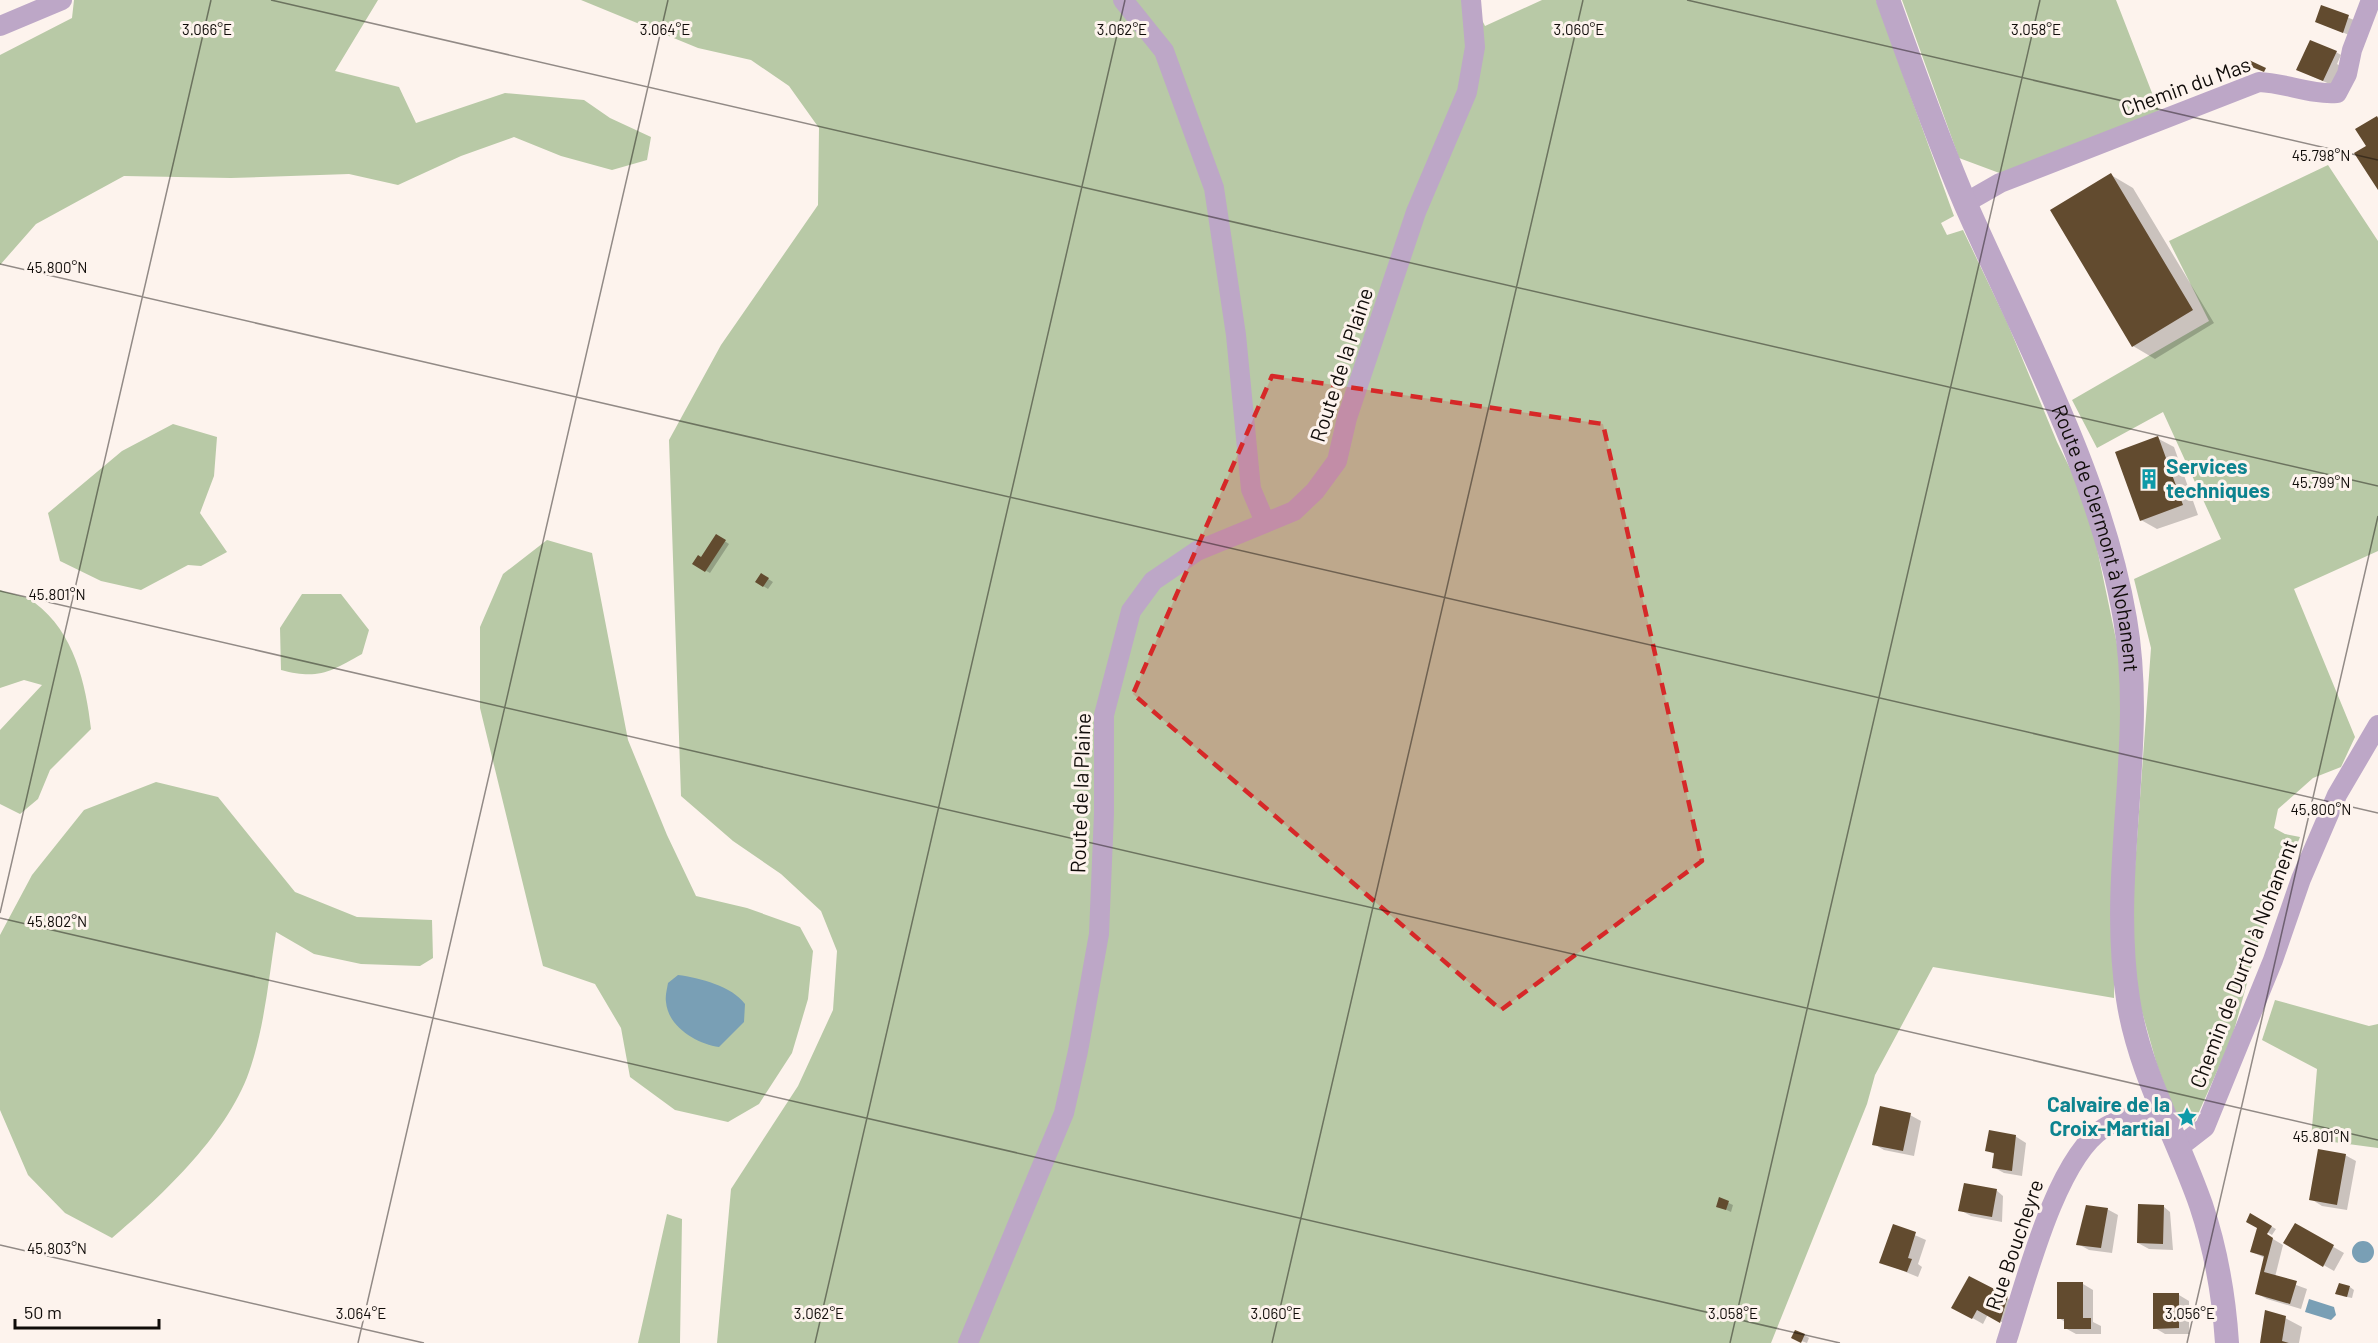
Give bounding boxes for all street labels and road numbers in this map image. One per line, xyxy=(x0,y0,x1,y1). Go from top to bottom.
street label: Chemin du Mas xyxy=(2117,51,2254,121)
street label: Route de la Plaine xyxy=(1304,284,1377,445)
street label: Route de Clermont à Nohanent xyxy=(2047,401,2145,673)
street label: Route de la Plaine xyxy=(1064,712,1095,874)
street label: Chemin de Durtol à Nohanent xyxy=(2184,836,2302,1091)
street label: Rue Boucheyre xyxy=(1979,1176,2048,1313)

